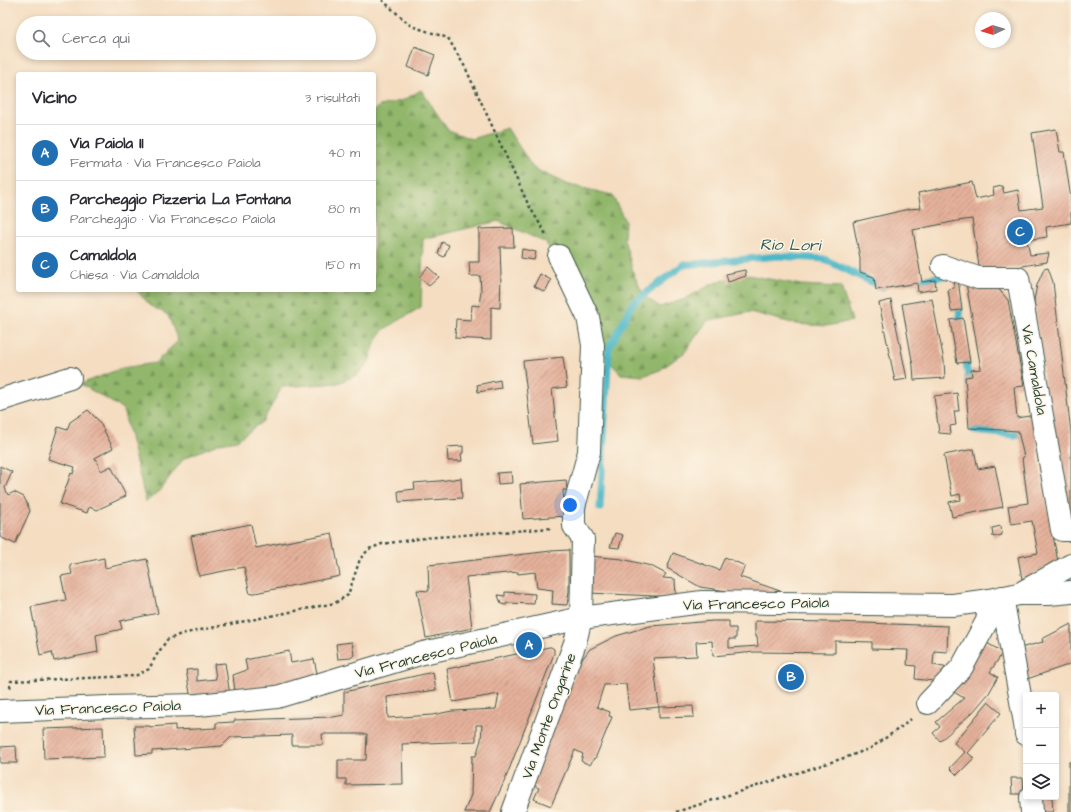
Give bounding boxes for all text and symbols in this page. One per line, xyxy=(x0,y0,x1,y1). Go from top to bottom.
north arrow xyxy=(975,12,1011,48)
search box xyxy=(16,16,376,60)
icon: search xyxy=(30,27,52,49)
text: Cerca qui xyxy=(62,28,130,49)
text: Vicino xyxy=(32,86,77,110)
text: 3 risultati xyxy=(305,89,360,107)
text: Via Paiola II xyxy=(70,133,144,154)
text: A xyxy=(41,144,49,162)
text: 40 m xyxy=(328,144,360,162)
text: Fermata · Via Francesco Paiola xyxy=(70,154,261,172)
text: Parcheggio Pizzeria La Fontana xyxy=(70,189,291,210)
text: B xyxy=(40,200,50,218)
text: 80 m xyxy=(328,200,360,218)
text: Parcheggio · Via Francesco Paiola xyxy=(70,210,275,228)
pin: C xyxy=(1007,217,1033,247)
water label: Rio Lori xyxy=(760,233,823,257)
text: Camaldola xyxy=(70,245,136,266)
text: C xyxy=(40,256,50,274)
text: 150 m xyxy=(326,256,360,274)
text: Chiesa · Via Camaldola xyxy=(70,266,199,284)
street label: Via Camaldola xyxy=(1016,323,1052,417)
your location xyxy=(560,495,580,515)
street label: Via Francesco Paiola xyxy=(683,592,830,616)
street label: Via Francesco Paiola xyxy=(353,628,500,684)
pin: A xyxy=(516,630,542,660)
street label: Via Monte Ongarine xyxy=(516,650,583,782)
pin: B xyxy=(778,662,804,692)
map controls xyxy=(1023,692,1059,800)
button: + xyxy=(1023,692,1059,728)
street label: Via Francesco Paiola xyxy=(35,695,182,721)
button: − xyxy=(1023,728,1059,764)
button: layers xyxy=(1023,764,1059,800)

